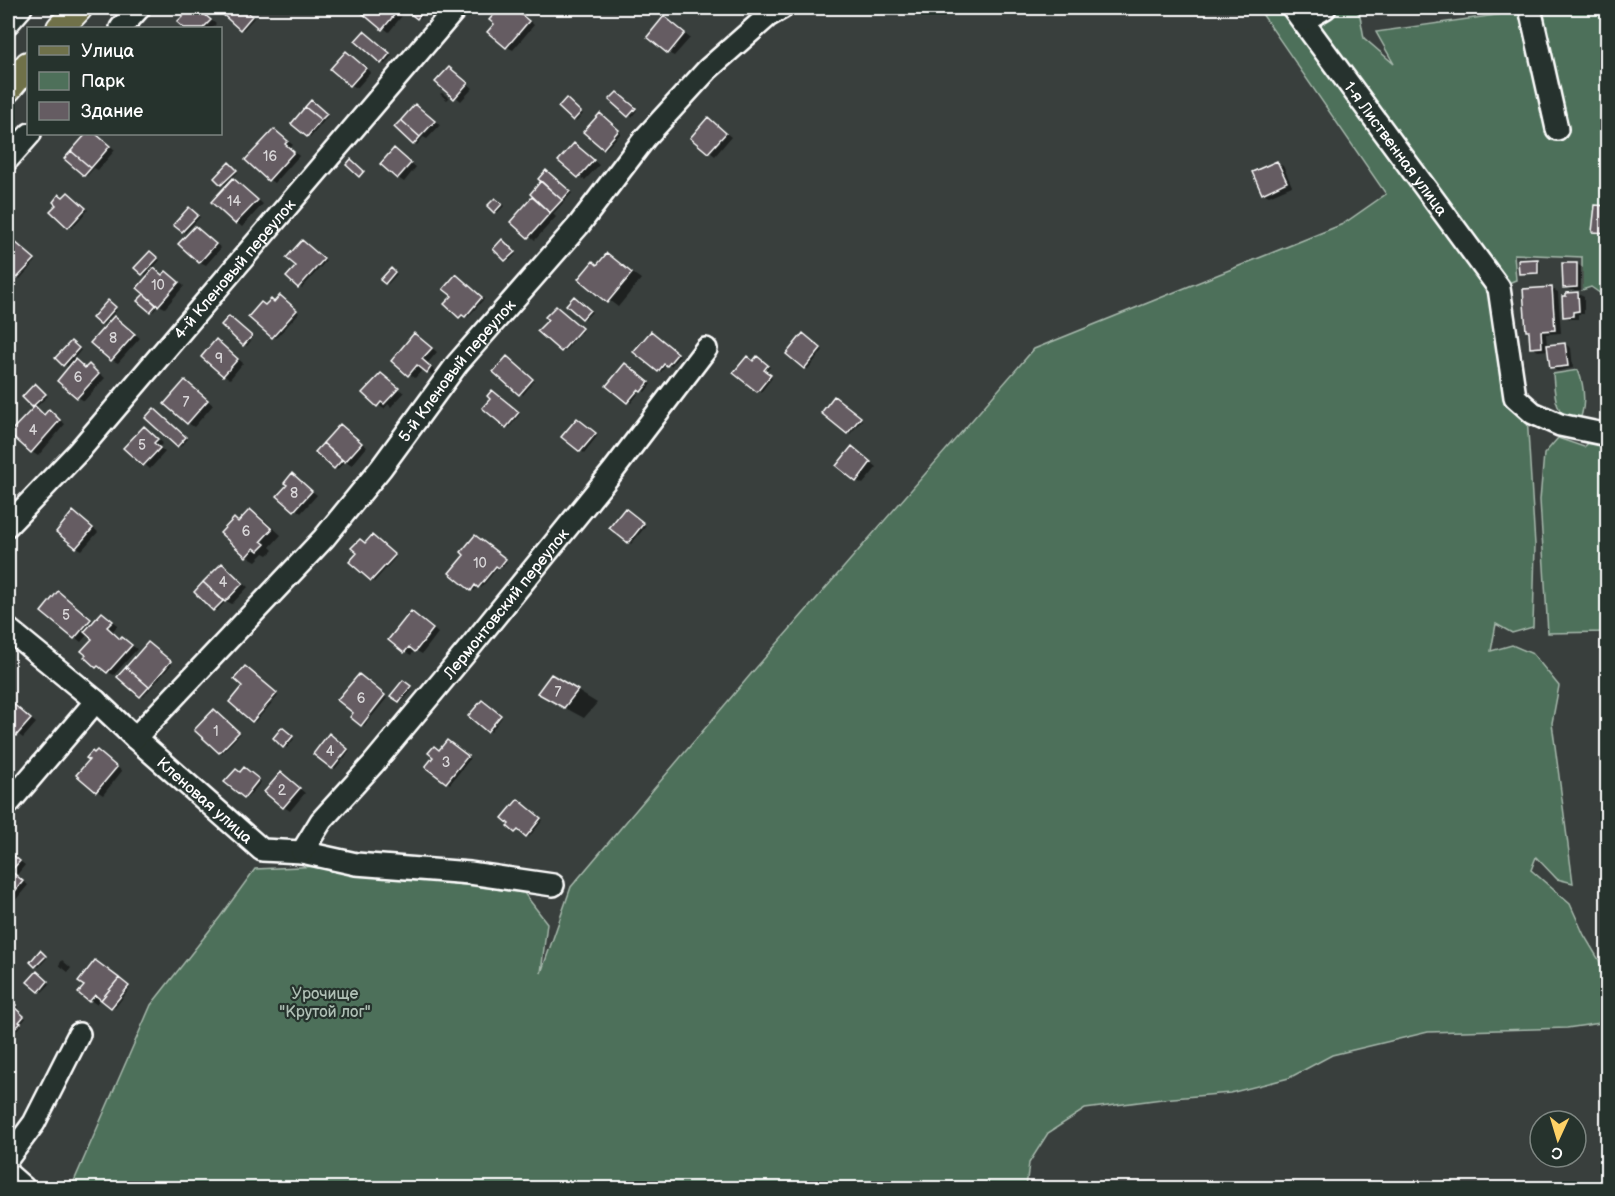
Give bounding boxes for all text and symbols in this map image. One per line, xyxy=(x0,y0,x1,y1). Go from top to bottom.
legend xyxy=(27,27,222,135)
text: Улица xyxy=(81,41,135,62)
text: Парк xyxy=(81,71,125,92)
street label: 1-я Лиственная улица xyxy=(1339,78,1451,220)
text: Здание xyxy=(81,101,143,122)
house number: 16 xyxy=(263,148,277,165)
house number: 14 xyxy=(227,193,241,210)
street label: 4-й Кленовый переулок xyxy=(170,195,300,343)
house number: 10 xyxy=(151,277,165,294)
street label: 5-й Кленовый переулок xyxy=(395,296,521,446)
house number: 8 xyxy=(109,330,117,347)
house number: 9 xyxy=(215,350,223,367)
house number: 6 xyxy=(74,369,83,386)
house number: 7 xyxy=(183,394,190,411)
house number: 4 xyxy=(29,422,38,439)
house number: 5 xyxy=(138,437,146,454)
house number: 8 xyxy=(290,485,298,502)
house number: 6 xyxy=(242,523,251,540)
street label: Лермонтовский переулок xyxy=(439,525,574,684)
house number: 10 xyxy=(473,555,487,572)
house number: 4 xyxy=(219,574,228,591)
house number: 5 xyxy=(62,607,70,624)
house number: 7 xyxy=(555,684,562,701)
house number: 6 xyxy=(357,690,366,707)
house number: 1 xyxy=(213,723,219,740)
house number: 4 xyxy=(326,743,335,760)
street label: Кленовая улица xyxy=(152,754,256,849)
house number: 3 xyxy=(442,754,450,771)
house number: 2 xyxy=(278,782,287,799)
park label: Урочище "Крутой лог" xyxy=(279,985,371,1022)
north arrow xyxy=(1528,1109,1588,1169)
text: С xyxy=(1551,1143,1563,1162)

